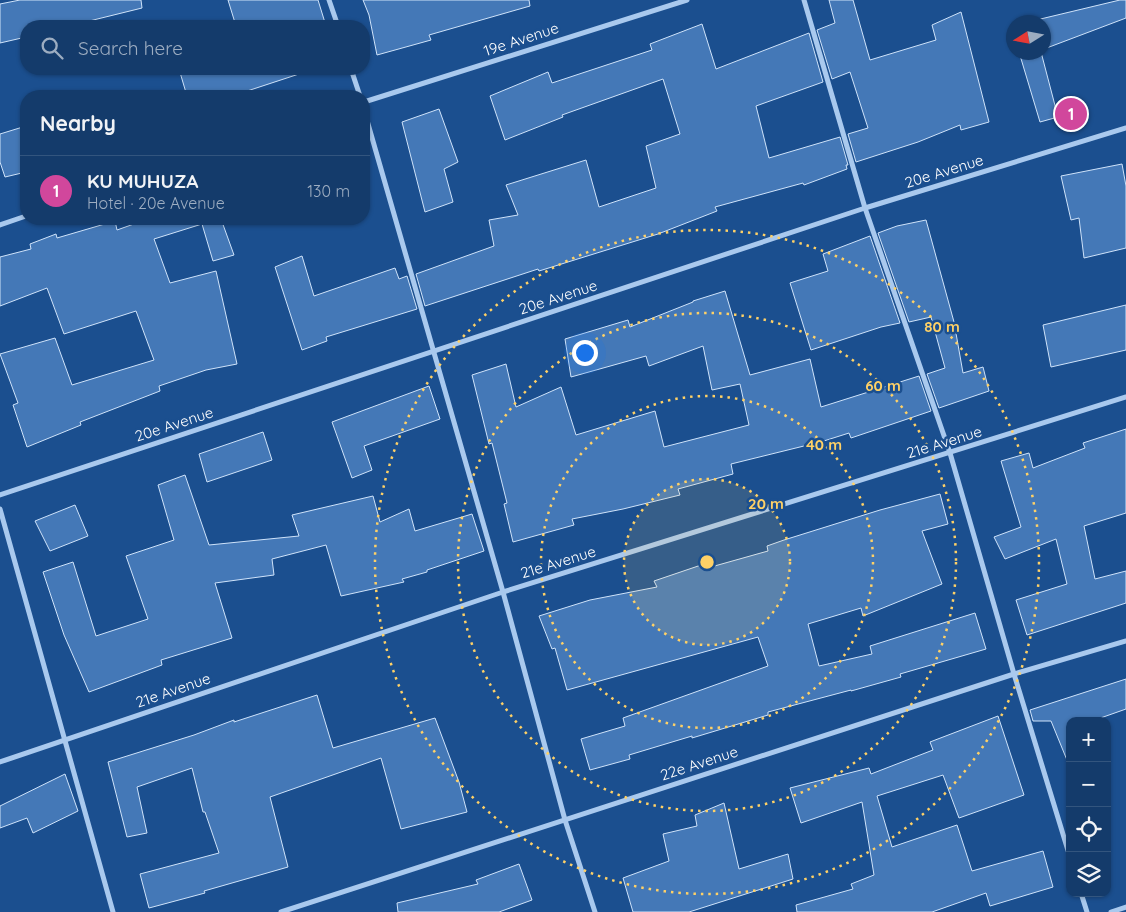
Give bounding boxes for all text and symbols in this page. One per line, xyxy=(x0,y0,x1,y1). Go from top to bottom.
north arrow xyxy=(1006,15,1051,60)
street label: 19e Avenue xyxy=(481,18,561,60)
search box xyxy=(20,20,370,75)
icon: search xyxy=(38,34,66,62)
text: Search here xyxy=(78,36,183,60)
pin: 1 xyxy=(1055,95,1087,133)
text: Nearby xyxy=(40,110,116,136)
street label: 20e Avenue xyxy=(902,150,986,192)
text: KU MUHUZA xyxy=(87,169,198,193)
text: 1 xyxy=(53,181,59,201)
text: 130 m xyxy=(307,181,350,201)
text: Hotel · 20e Avenue xyxy=(87,193,225,213)
street label: 20e Avenue xyxy=(516,275,600,319)
text: 80 m xyxy=(924,317,960,336)
your location xyxy=(572,340,598,366)
text: 60 m xyxy=(865,376,901,395)
street label: 20e Avenue xyxy=(132,402,216,446)
street label: 21e Avenue xyxy=(904,422,984,462)
text: 40 m xyxy=(806,435,842,454)
text: 20 m xyxy=(748,494,784,513)
street label: 21e Avenue xyxy=(518,542,598,582)
centre of rings xyxy=(698,553,716,571)
street label: 21e Avenue xyxy=(133,668,213,712)
map controls xyxy=(1066,717,1111,897)
button: + xyxy=(1066,717,1111,762)
street label: 22e Avenue xyxy=(658,742,740,784)
button: − xyxy=(1066,762,1111,807)
button: locate xyxy=(1066,807,1111,852)
button: layers xyxy=(1066,852,1111,897)

